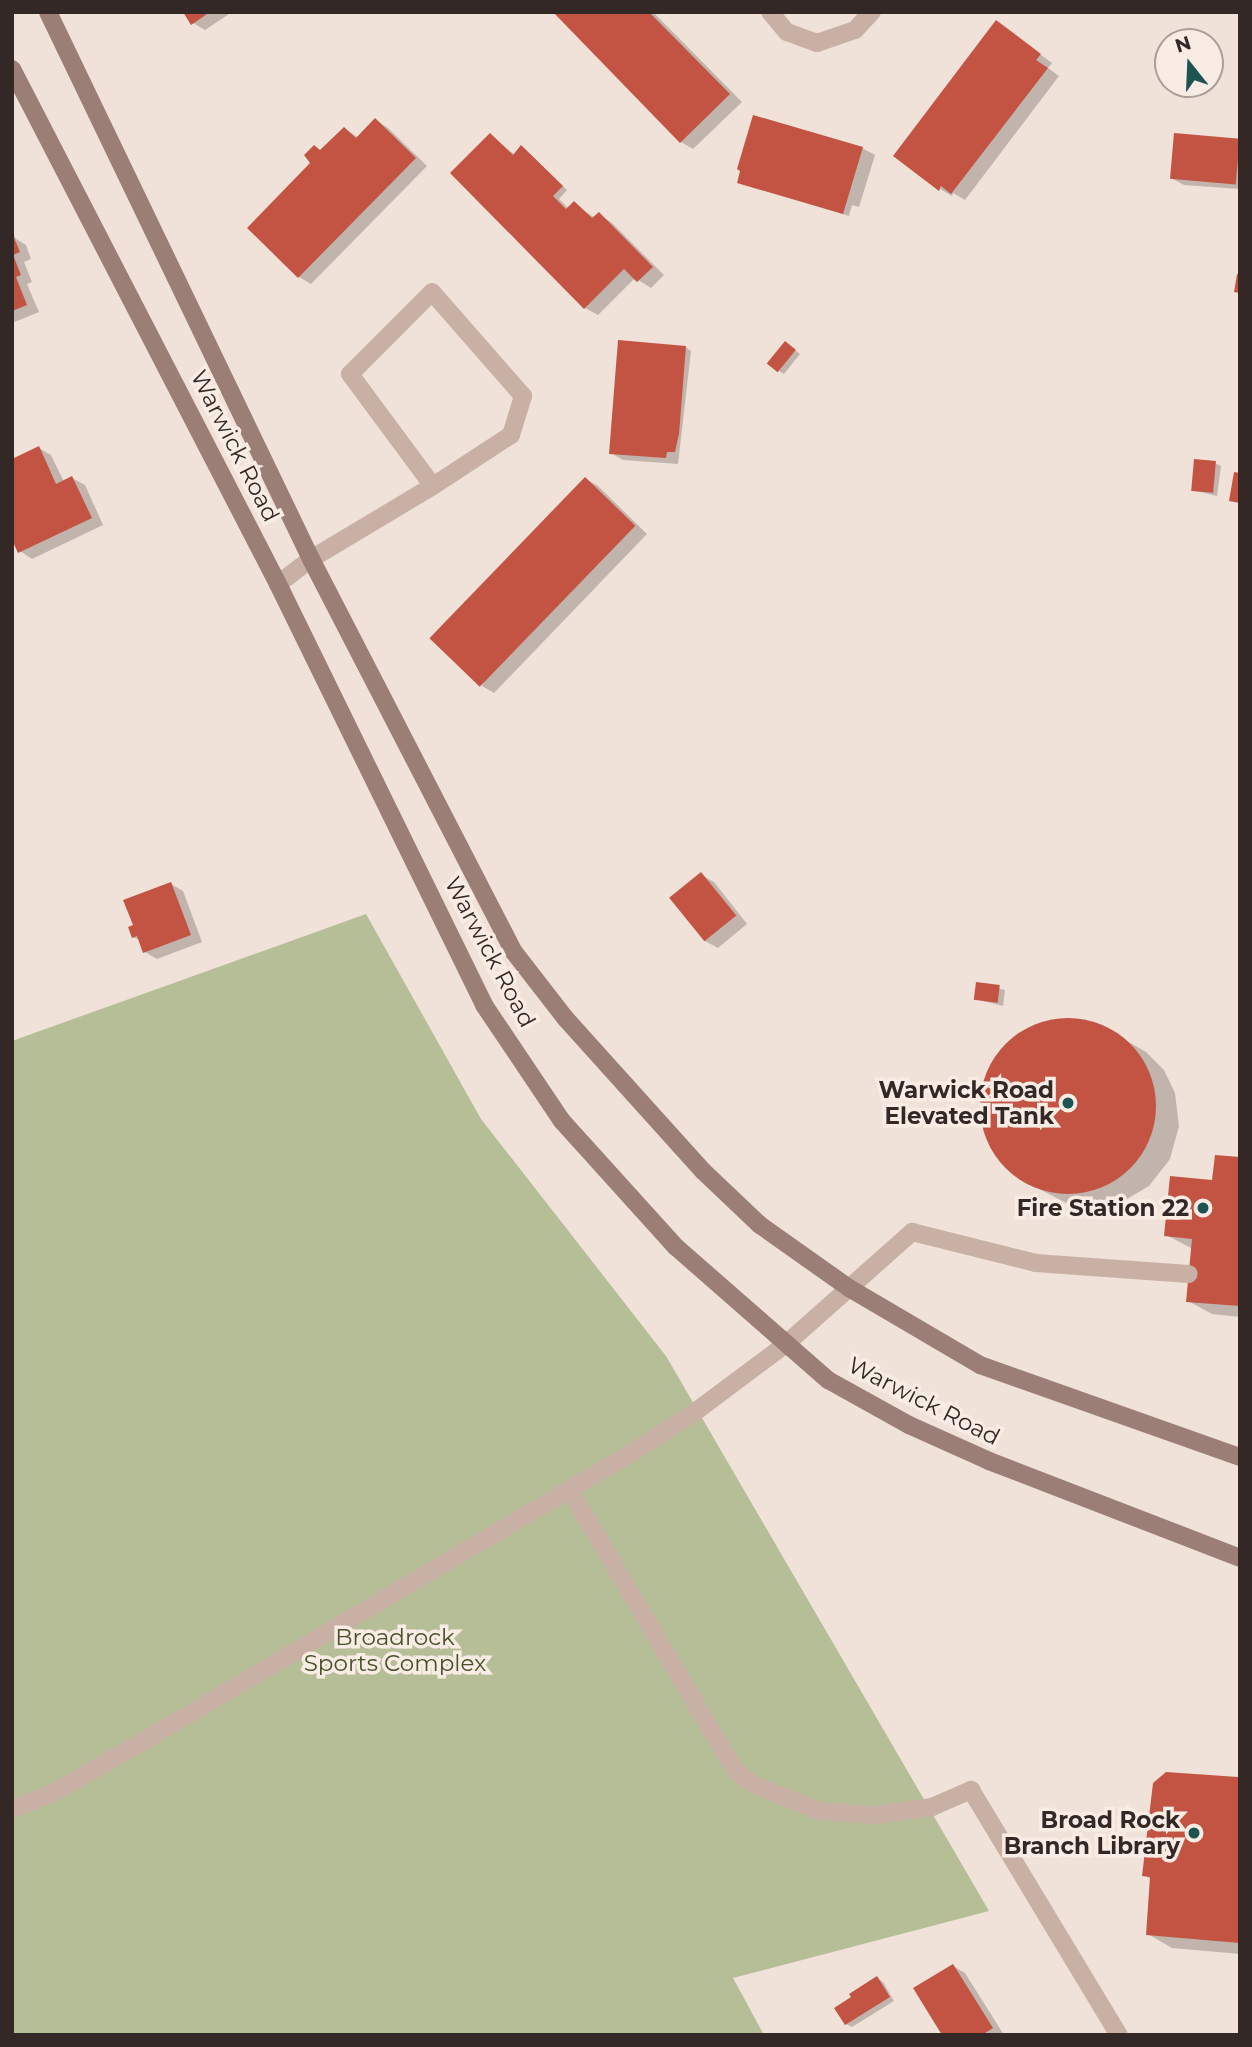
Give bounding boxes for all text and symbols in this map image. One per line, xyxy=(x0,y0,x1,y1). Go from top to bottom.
north arrow xyxy=(1154,28,1224,98)
text: N xyxy=(1172,31,1194,58)
street label: Warwick Road xyxy=(185,366,285,526)
street label: Warwick Road xyxy=(439,872,541,1032)
place label: Warwick Road Elevated Tank xyxy=(879,1076,1054,1130)
marker: Warwick Road Elevated Tank xyxy=(1060,1095,1076,1111)
place label: Fire Station 22 xyxy=(1017,1194,1189,1222)
marker: Fire Station 22 xyxy=(1195,1200,1211,1216)
street label: Warwick Road xyxy=(844,1351,1004,1451)
park label: Broadrock Sports Complex xyxy=(304,1623,486,1677)
place label: Broad Rock Branch Library xyxy=(1004,1806,1180,1860)
marker: Broad Rock Branch Library xyxy=(1186,1825,1202,1841)

